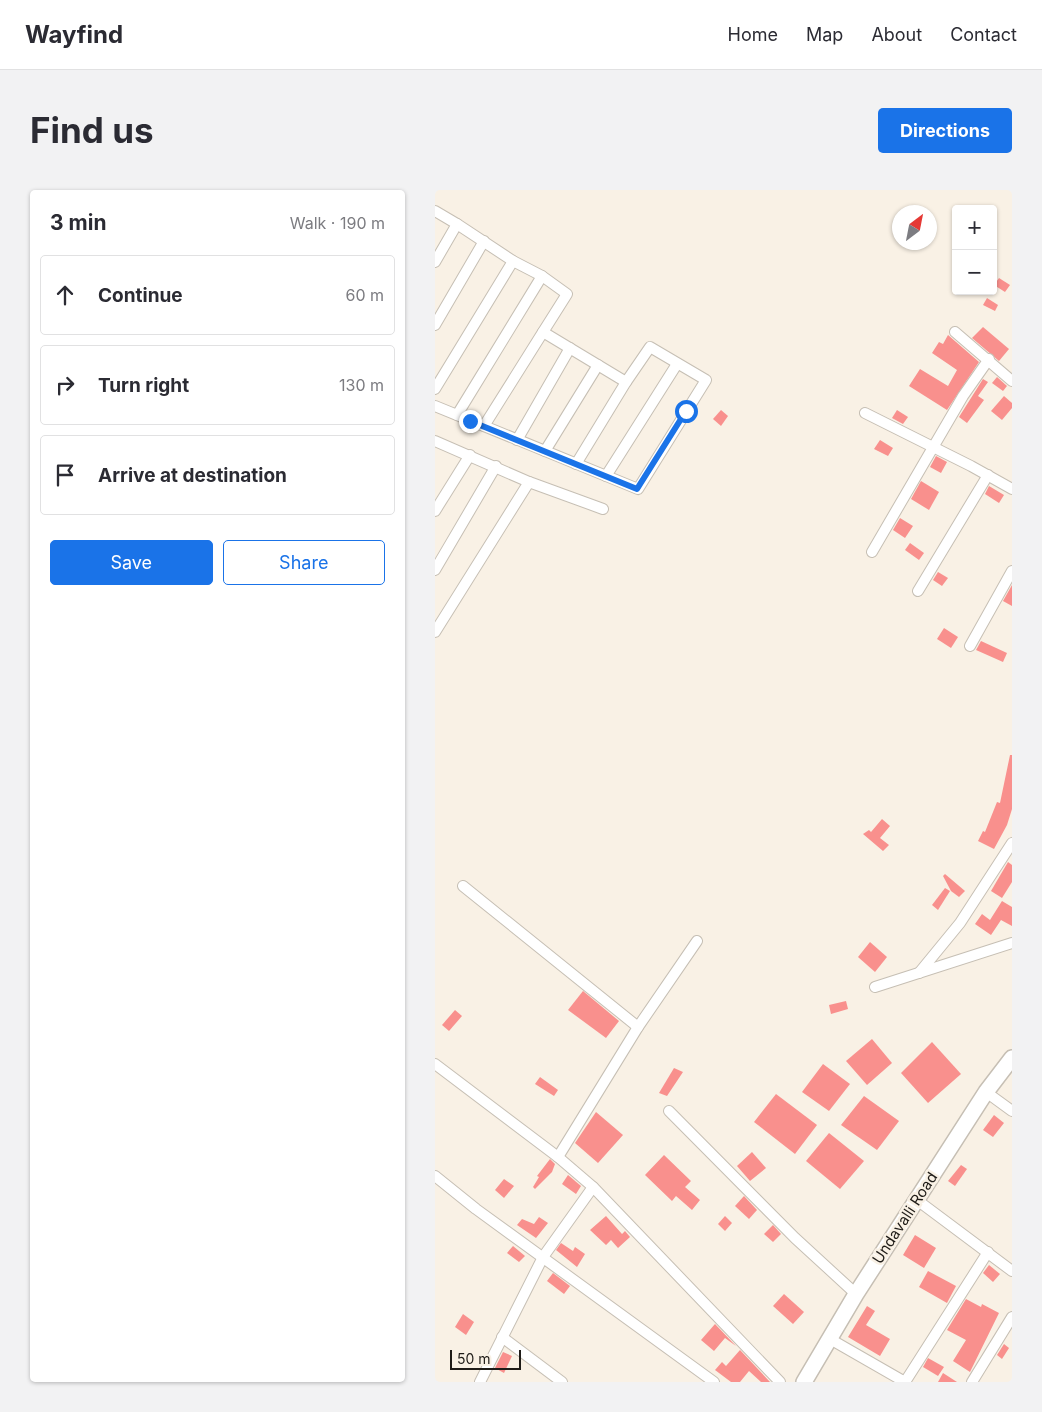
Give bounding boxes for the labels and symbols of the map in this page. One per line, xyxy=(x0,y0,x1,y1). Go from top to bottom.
north arrow xyxy=(892,205,937,250)
route start xyxy=(675,400,698,423)
route end xyxy=(459,410,482,433)
street label: Undavalli Road xyxy=(868,1168,941,1267)
scale bar xyxy=(450,1347,521,1370)

